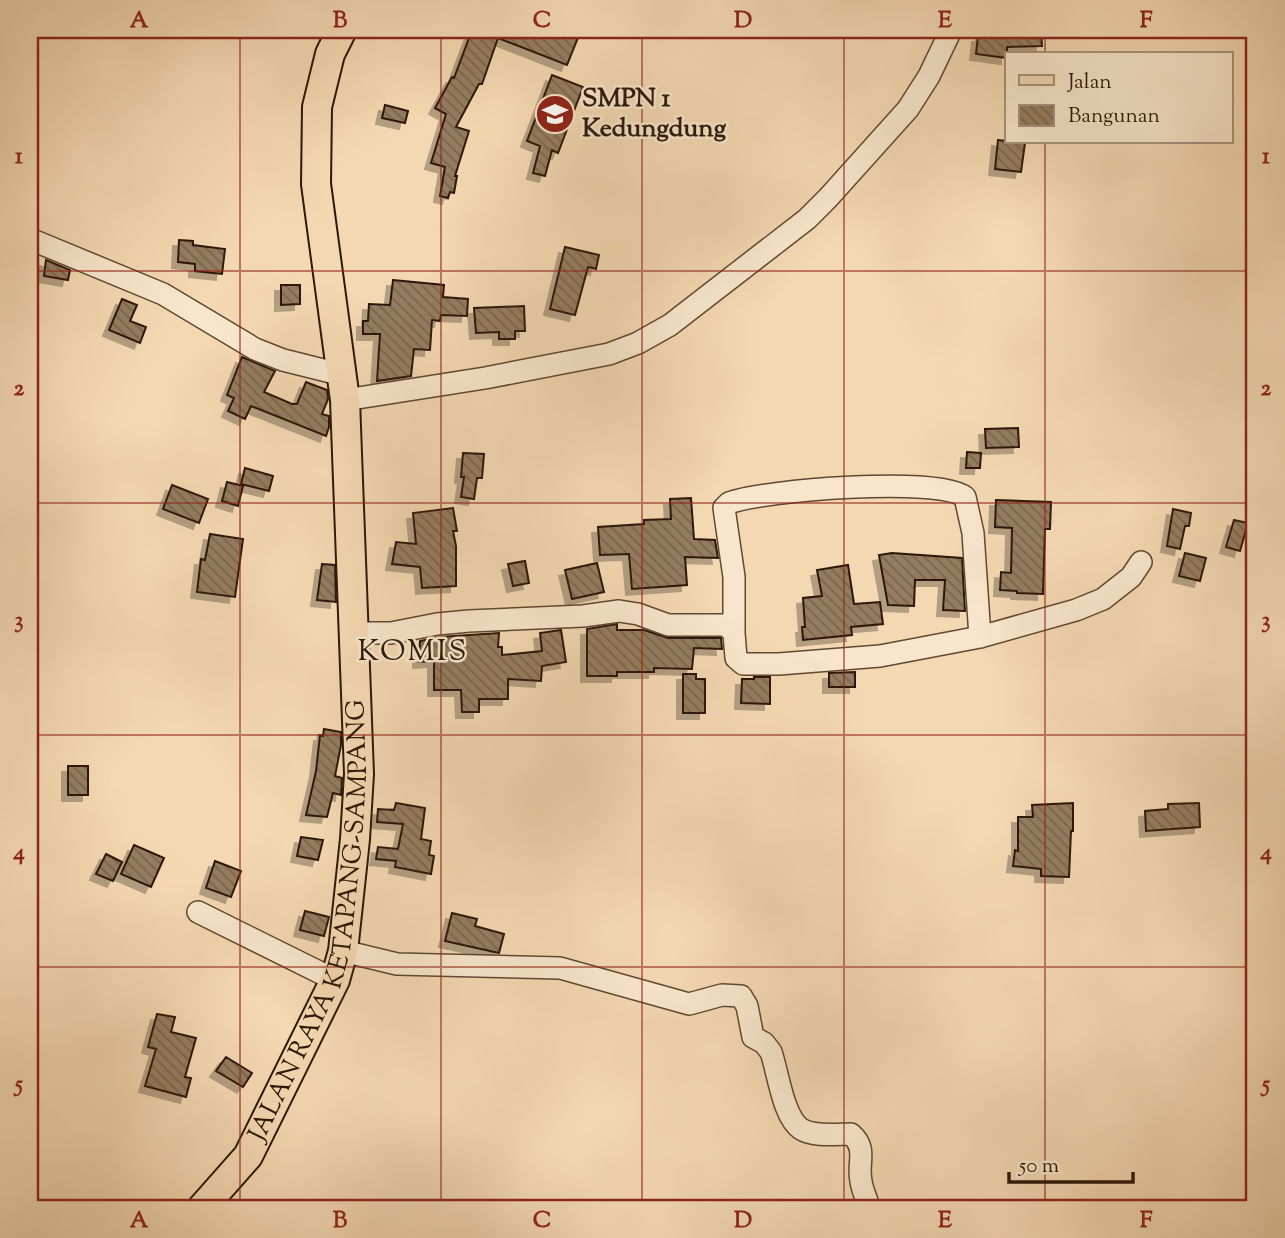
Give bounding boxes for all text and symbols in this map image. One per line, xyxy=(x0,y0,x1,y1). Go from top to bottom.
text: A xyxy=(130,5,149,38)
text: B xyxy=(333,5,348,38)
text: C xyxy=(533,5,551,38)
text: D xyxy=(734,5,752,38)
text: E xyxy=(938,5,952,38)
text: F xyxy=(1140,5,1153,38)
legend xyxy=(1005,52,1232,144)
text: Jalan xyxy=(1067,68,1112,98)
place label: SMPN 1 Kedungdung xyxy=(582,81,726,148)
school or university icon: SMPN 1 Kedungdung xyxy=(534,93,576,135)
text: Bangunan xyxy=(1068,102,1160,132)
text: 1 xyxy=(15,141,23,174)
text: 1 xyxy=(1262,141,1270,174)
text: 2 xyxy=(14,373,25,406)
text: 2 xyxy=(1261,373,1272,406)
text: 3 xyxy=(14,605,24,638)
text: 3 xyxy=(1261,605,1271,638)
district label: KOMIS xyxy=(358,631,468,674)
street label: JALAN RAYA KETAPANG-SAMPANG xyxy=(239,699,378,1150)
text: 4 xyxy=(12,837,25,870)
text: 4 xyxy=(1259,837,1272,870)
text: 5 xyxy=(13,1069,23,1102)
text: 5 xyxy=(1260,1069,1270,1102)
scale bar xyxy=(1009,1140,1133,1184)
text: 50 m xyxy=(1018,1152,1059,1182)
text: A xyxy=(130,1205,149,1238)
text: B xyxy=(333,1205,348,1238)
text: C xyxy=(533,1205,551,1238)
text: D xyxy=(734,1205,752,1238)
text: E xyxy=(938,1205,952,1238)
text: F xyxy=(1140,1205,1153,1238)

